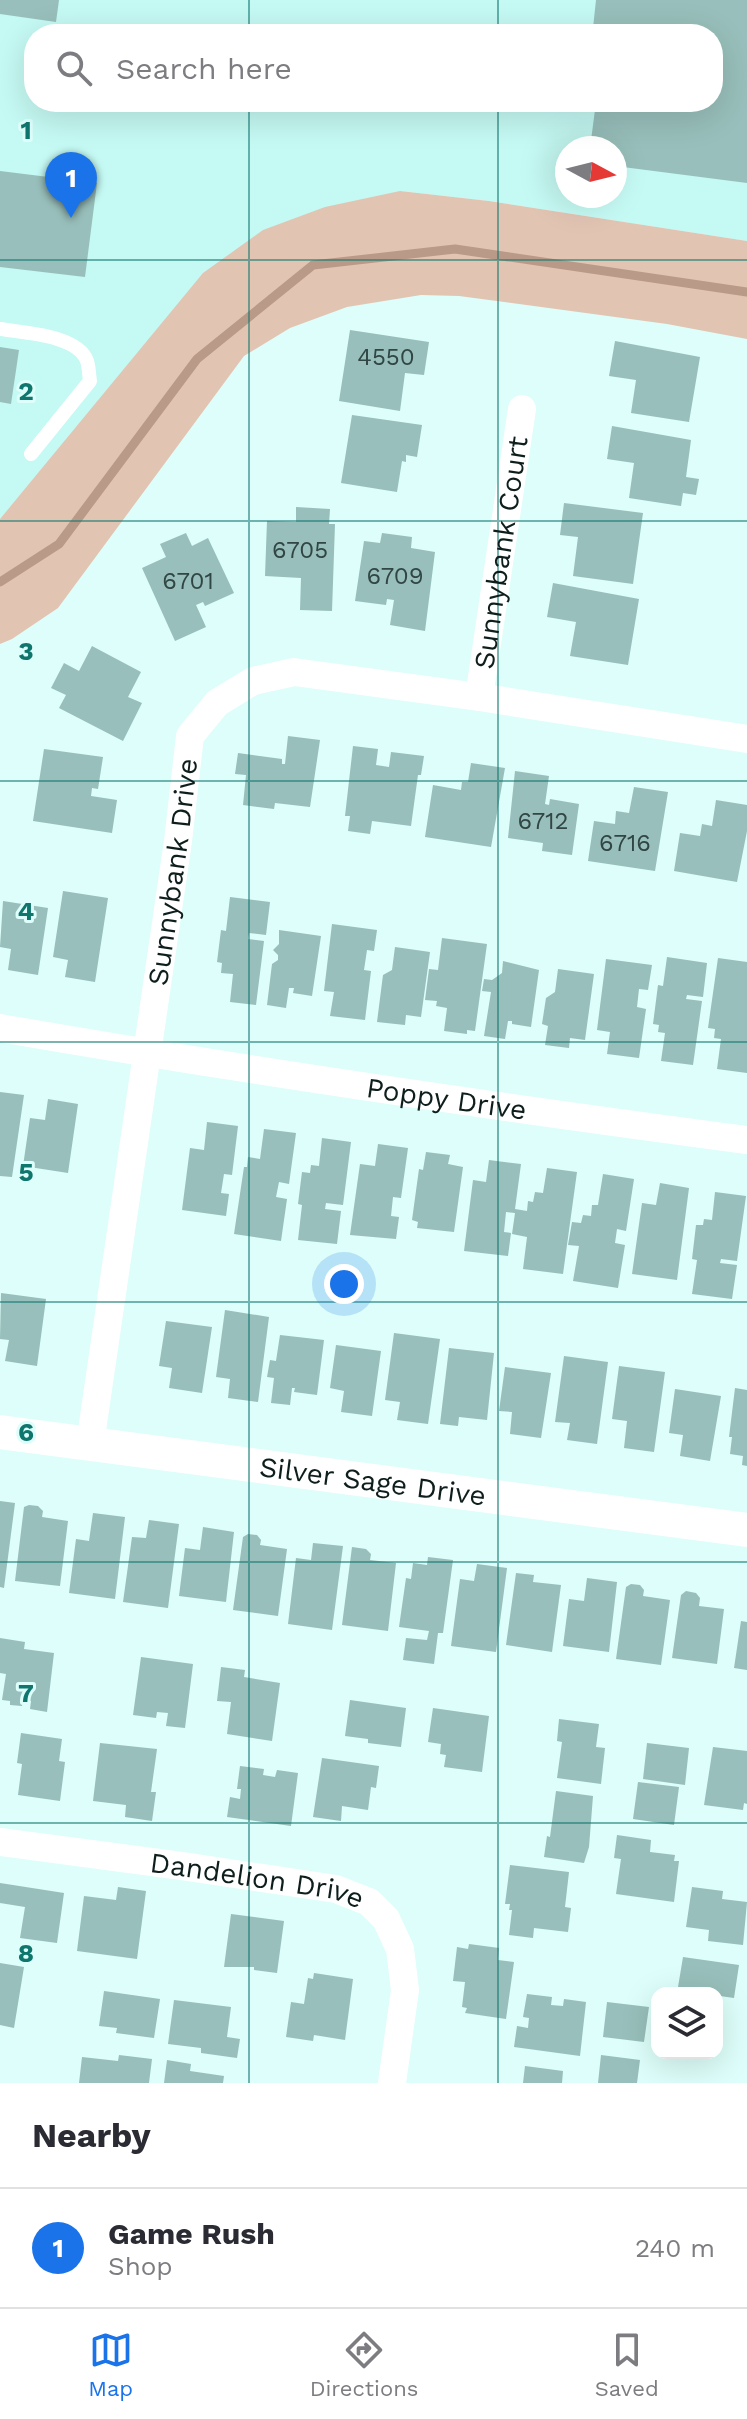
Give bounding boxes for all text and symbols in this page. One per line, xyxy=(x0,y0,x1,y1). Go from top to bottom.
search box xyxy=(24,24,723,112)
icon: search xyxy=(52,46,96,90)
text: Search here xyxy=(116,51,292,86)
text: 1 xyxy=(20,115,32,145)
north arrow xyxy=(555,136,627,208)
pin: 1 xyxy=(45,152,97,218)
house number: 4550 xyxy=(357,343,415,371)
text: 2 xyxy=(18,376,34,406)
street label: Sunnybank Court xyxy=(467,434,534,671)
house number: 6705 xyxy=(272,536,328,564)
house number: 6709 xyxy=(366,562,424,590)
house number: 6701 xyxy=(162,567,214,595)
text: 3 xyxy=(18,636,34,666)
street label: Sunnybank Drive xyxy=(141,756,204,988)
house number: 6712 xyxy=(517,807,569,835)
house number: 6716 xyxy=(599,829,651,857)
text: 4 xyxy=(18,896,35,926)
street label: Poppy Drive xyxy=(364,1071,529,1126)
text: 5 xyxy=(18,1157,34,1187)
your location xyxy=(324,1264,364,1304)
text: 6 xyxy=(18,1417,34,1447)
street label: Silver Sage Drive xyxy=(258,1450,488,1512)
text: 7 xyxy=(18,1678,34,1708)
street label: Dandelion Drive xyxy=(148,1845,369,1915)
text: 8 xyxy=(18,1938,34,1968)
map controls xyxy=(651,1987,723,2059)
button: layers xyxy=(651,1987,723,2059)
text: Nearby xyxy=(32,2115,151,2155)
text: Game Rush xyxy=(108,2216,275,2251)
text: 1 xyxy=(52,2233,64,2263)
text: 240 m xyxy=(635,2233,715,2263)
text: Shop xyxy=(108,2251,173,2281)
tab: Map xyxy=(88,2328,133,2401)
tab: Directions xyxy=(310,2328,418,2401)
tab: Saved xyxy=(595,2328,659,2401)

